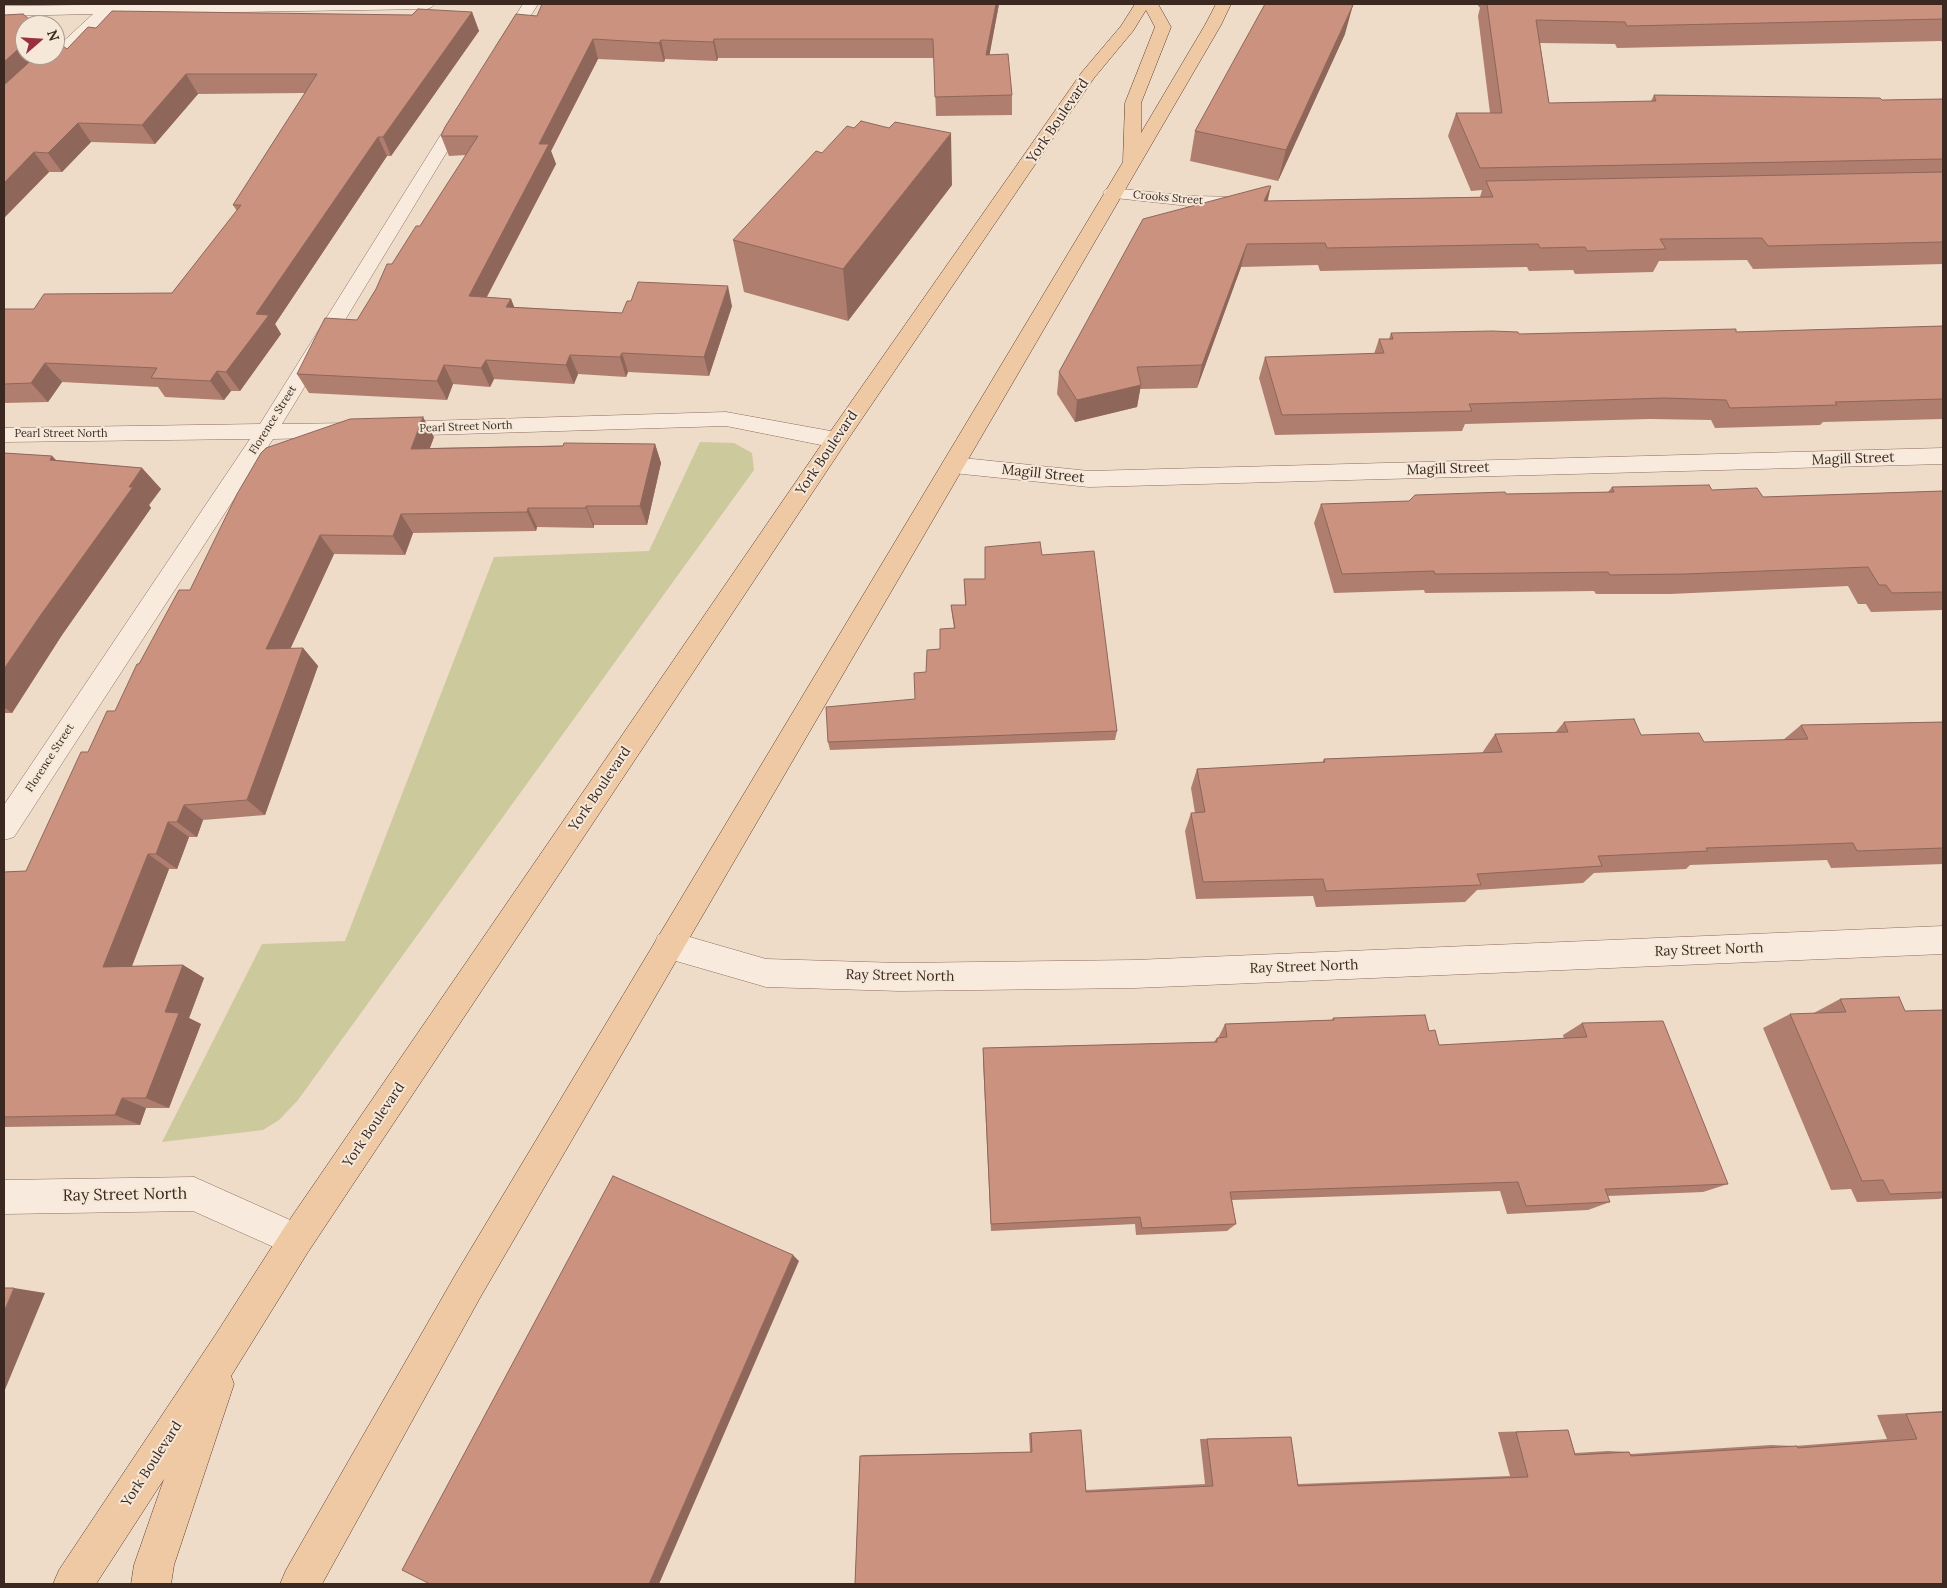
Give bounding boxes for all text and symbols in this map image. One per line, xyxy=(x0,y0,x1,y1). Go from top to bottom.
north arrow xyxy=(15,15,65,65)
text: N xyxy=(43,27,64,43)
street label: York Boulevard xyxy=(1024,76,1092,166)
street label: Crooks Street xyxy=(1132,188,1204,208)
street label: Florence Street xyxy=(247,383,299,457)
street label: York Boulevard xyxy=(793,408,861,498)
street label: Pearl Street North xyxy=(419,419,513,435)
street label: Pearl Street North xyxy=(14,427,108,441)
street label: Magill Street xyxy=(1811,449,1895,469)
street label: Magill Street xyxy=(1406,459,1490,479)
street label: Magill Street xyxy=(1001,461,1085,487)
street label: Florence Street xyxy=(23,721,77,795)
street label: York Boulevard xyxy=(566,744,634,834)
street label: Ray Street North xyxy=(1654,940,1764,960)
street label: Ray Street North xyxy=(1249,957,1359,977)
street label: Ray Street North xyxy=(845,967,955,985)
street label: York Boulevard xyxy=(340,1080,408,1170)
street label: Ray Street North xyxy=(63,1184,187,1206)
street label: York Boulevard xyxy=(118,1418,186,1510)

